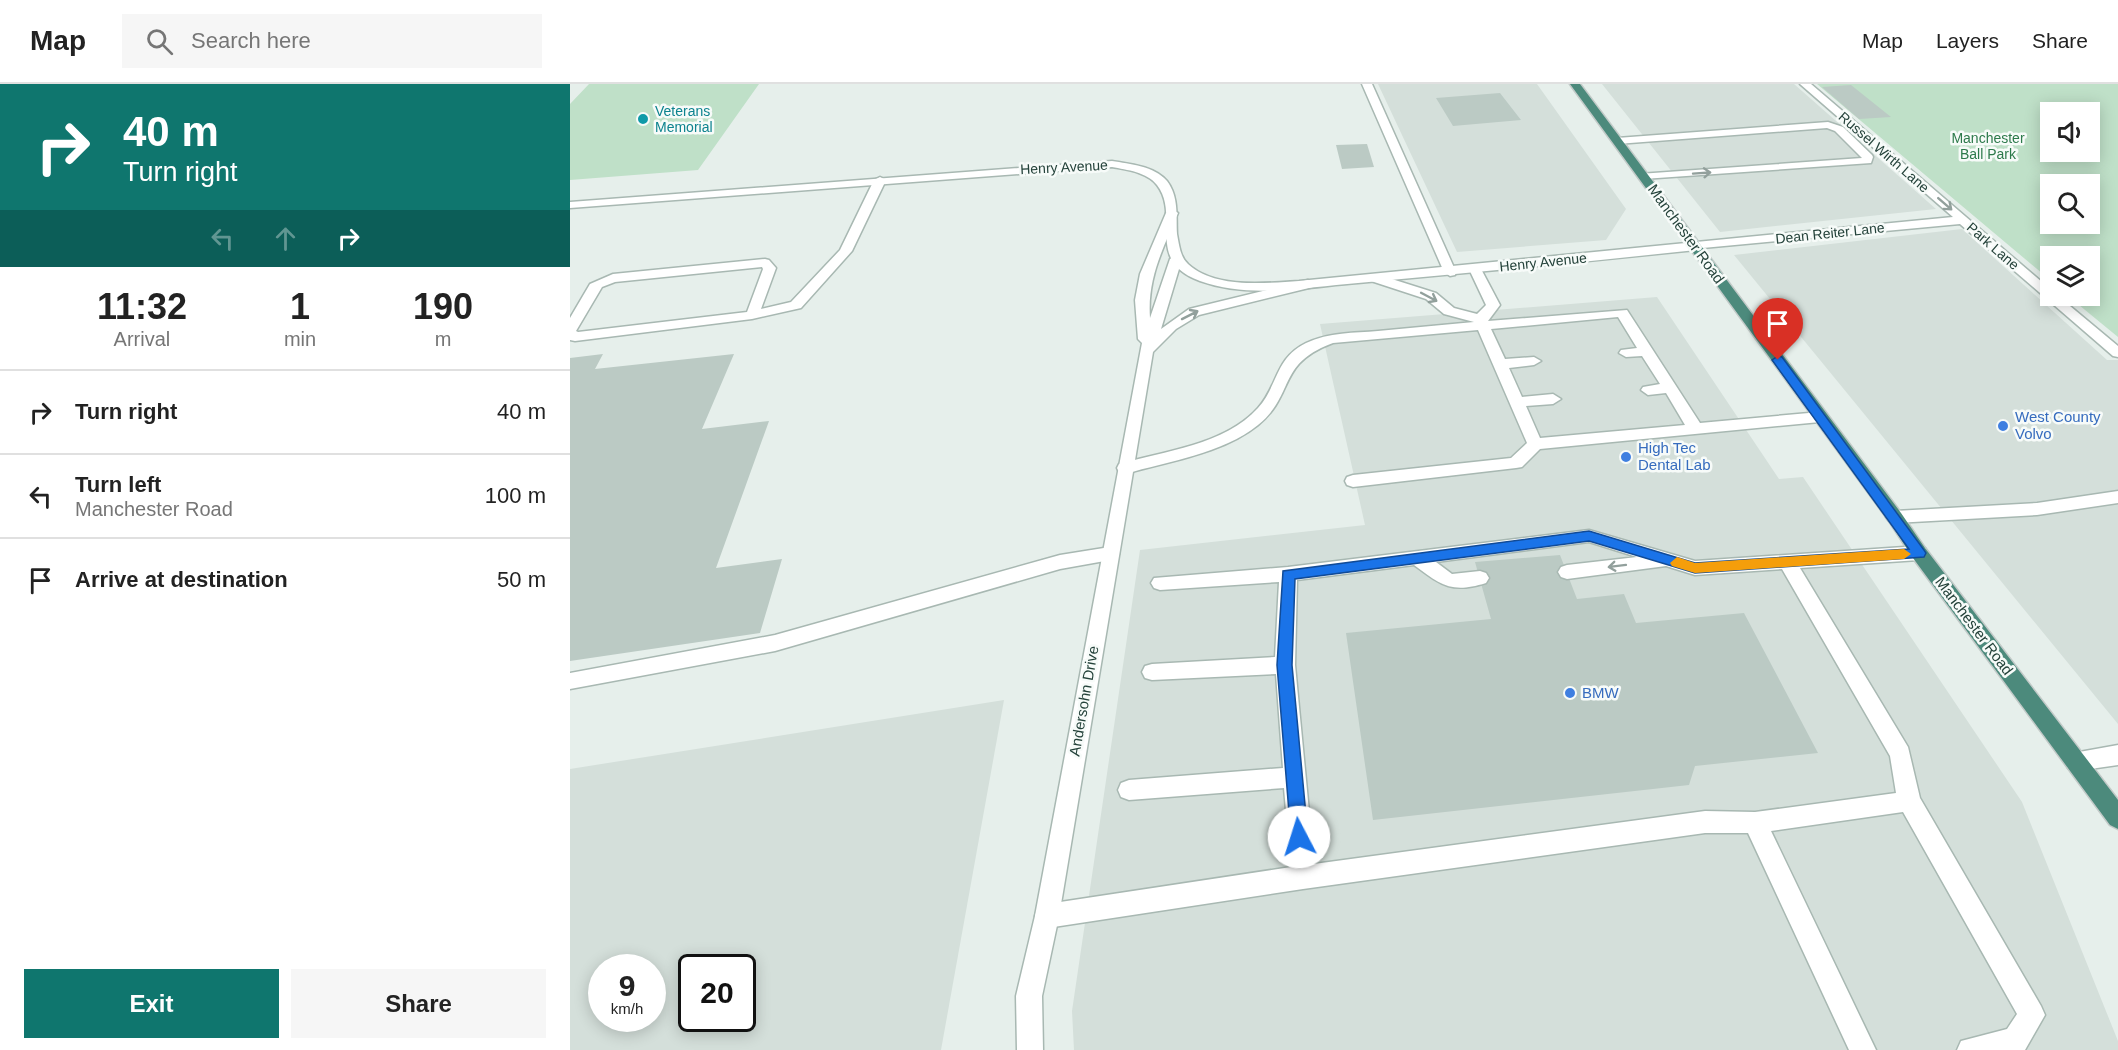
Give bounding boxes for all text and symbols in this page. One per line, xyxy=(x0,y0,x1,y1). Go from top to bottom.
search box xyxy=(122,14,542,68)
text: Map xyxy=(30,25,86,56)
icon: search xyxy=(143,25,176,58)
text: Search here xyxy=(191,28,311,53)
text: Map xyxy=(1862,29,1903,52)
text: Layers xyxy=(1936,29,1999,52)
text: Share xyxy=(2032,29,2088,52)
map controls xyxy=(2040,102,2100,306)
button: sound xyxy=(2040,102,2100,162)
place label: Veterans Memorial xyxy=(655,103,713,135)
icon: right xyxy=(24,108,102,186)
text: 40 m xyxy=(123,108,219,155)
street label: Russel Wirth Lane xyxy=(1836,108,1933,196)
marker: Veterans Memorial xyxy=(636,112,650,126)
park label: Manchester Ball Park xyxy=(1951,130,2025,162)
text: Turn right xyxy=(123,157,238,187)
street label: Henry Avenue xyxy=(1020,157,1108,177)
one-way arrow xyxy=(1691,167,1711,178)
button: search xyxy=(2040,174,2100,234)
street label: Manchester Road xyxy=(1645,181,1728,287)
one-way arrow xyxy=(1937,197,1952,211)
street label: Dean Reiter Lane xyxy=(1775,219,1886,247)
street label: Park Lane xyxy=(1964,219,2022,273)
icon: left xyxy=(206,222,239,255)
icon: ahead xyxy=(269,222,302,255)
icon: right xyxy=(332,222,365,255)
button: layers xyxy=(2040,246,2100,306)
street label: Henry Avenue xyxy=(1499,249,1588,275)
text: 11:32 xyxy=(97,286,187,327)
text: 1 xyxy=(290,286,310,327)
text: 190 xyxy=(413,286,473,327)
one-way arrow xyxy=(1420,291,1437,303)
pin xyxy=(1752,298,1803,360)
icon: arrive xyxy=(1761,307,1794,340)
one-way arrow xyxy=(1181,309,1199,321)
text: Arrival xyxy=(114,328,170,350)
text: min xyxy=(284,328,316,350)
text: m xyxy=(435,328,451,350)
icon: right xyxy=(24,396,57,429)
text: Turn right xyxy=(75,399,177,424)
text: 40 m xyxy=(497,399,546,424)
place label: West County Volvo xyxy=(2015,408,2101,442)
marker: West County Volvo xyxy=(1996,419,2010,433)
place label: High Tec Dental Lab xyxy=(1638,439,1711,473)
marker: High Tec Dental Lab xyxy=(1619,450,1633,464)
text: Turn left xyxy=(75,472,161,497)
icon: left xyxy=(24,480,57,513)
text: 100 m xyxy=(485,483,546,508)
text: Manchester Road xyxy=(75,498,233,520)
one-way arrow xyxy=(1608,560,1628,571)
icon: arrive xyxy=(24,564,57,597)
text: Arrive at destination xyxy=(75,567,288,592)
text: 50 m xyxy=(497,567,546,592)
street label: Manchester Road xyxy=(1932,573,2017,678)
street label: Andersohn Drive xyxy=(1065,644,1102,757)
place label: BMW xyxy=(1582,684,1620,701)
marker: BMW xyxy=(1563,686,1577,700)
position arrow xyxy=(1267,805,1331,869)
speed limit sign: 20 xyxy=(678,954,756,1032)
button: Exit xyxy=(24,969,279,1038)
button: Share xyxy=(291,969,546,1038)
text: 9 xyxy=(619,969,635,1002)
text: km/h xyxy=(611,1000,643,1017)

